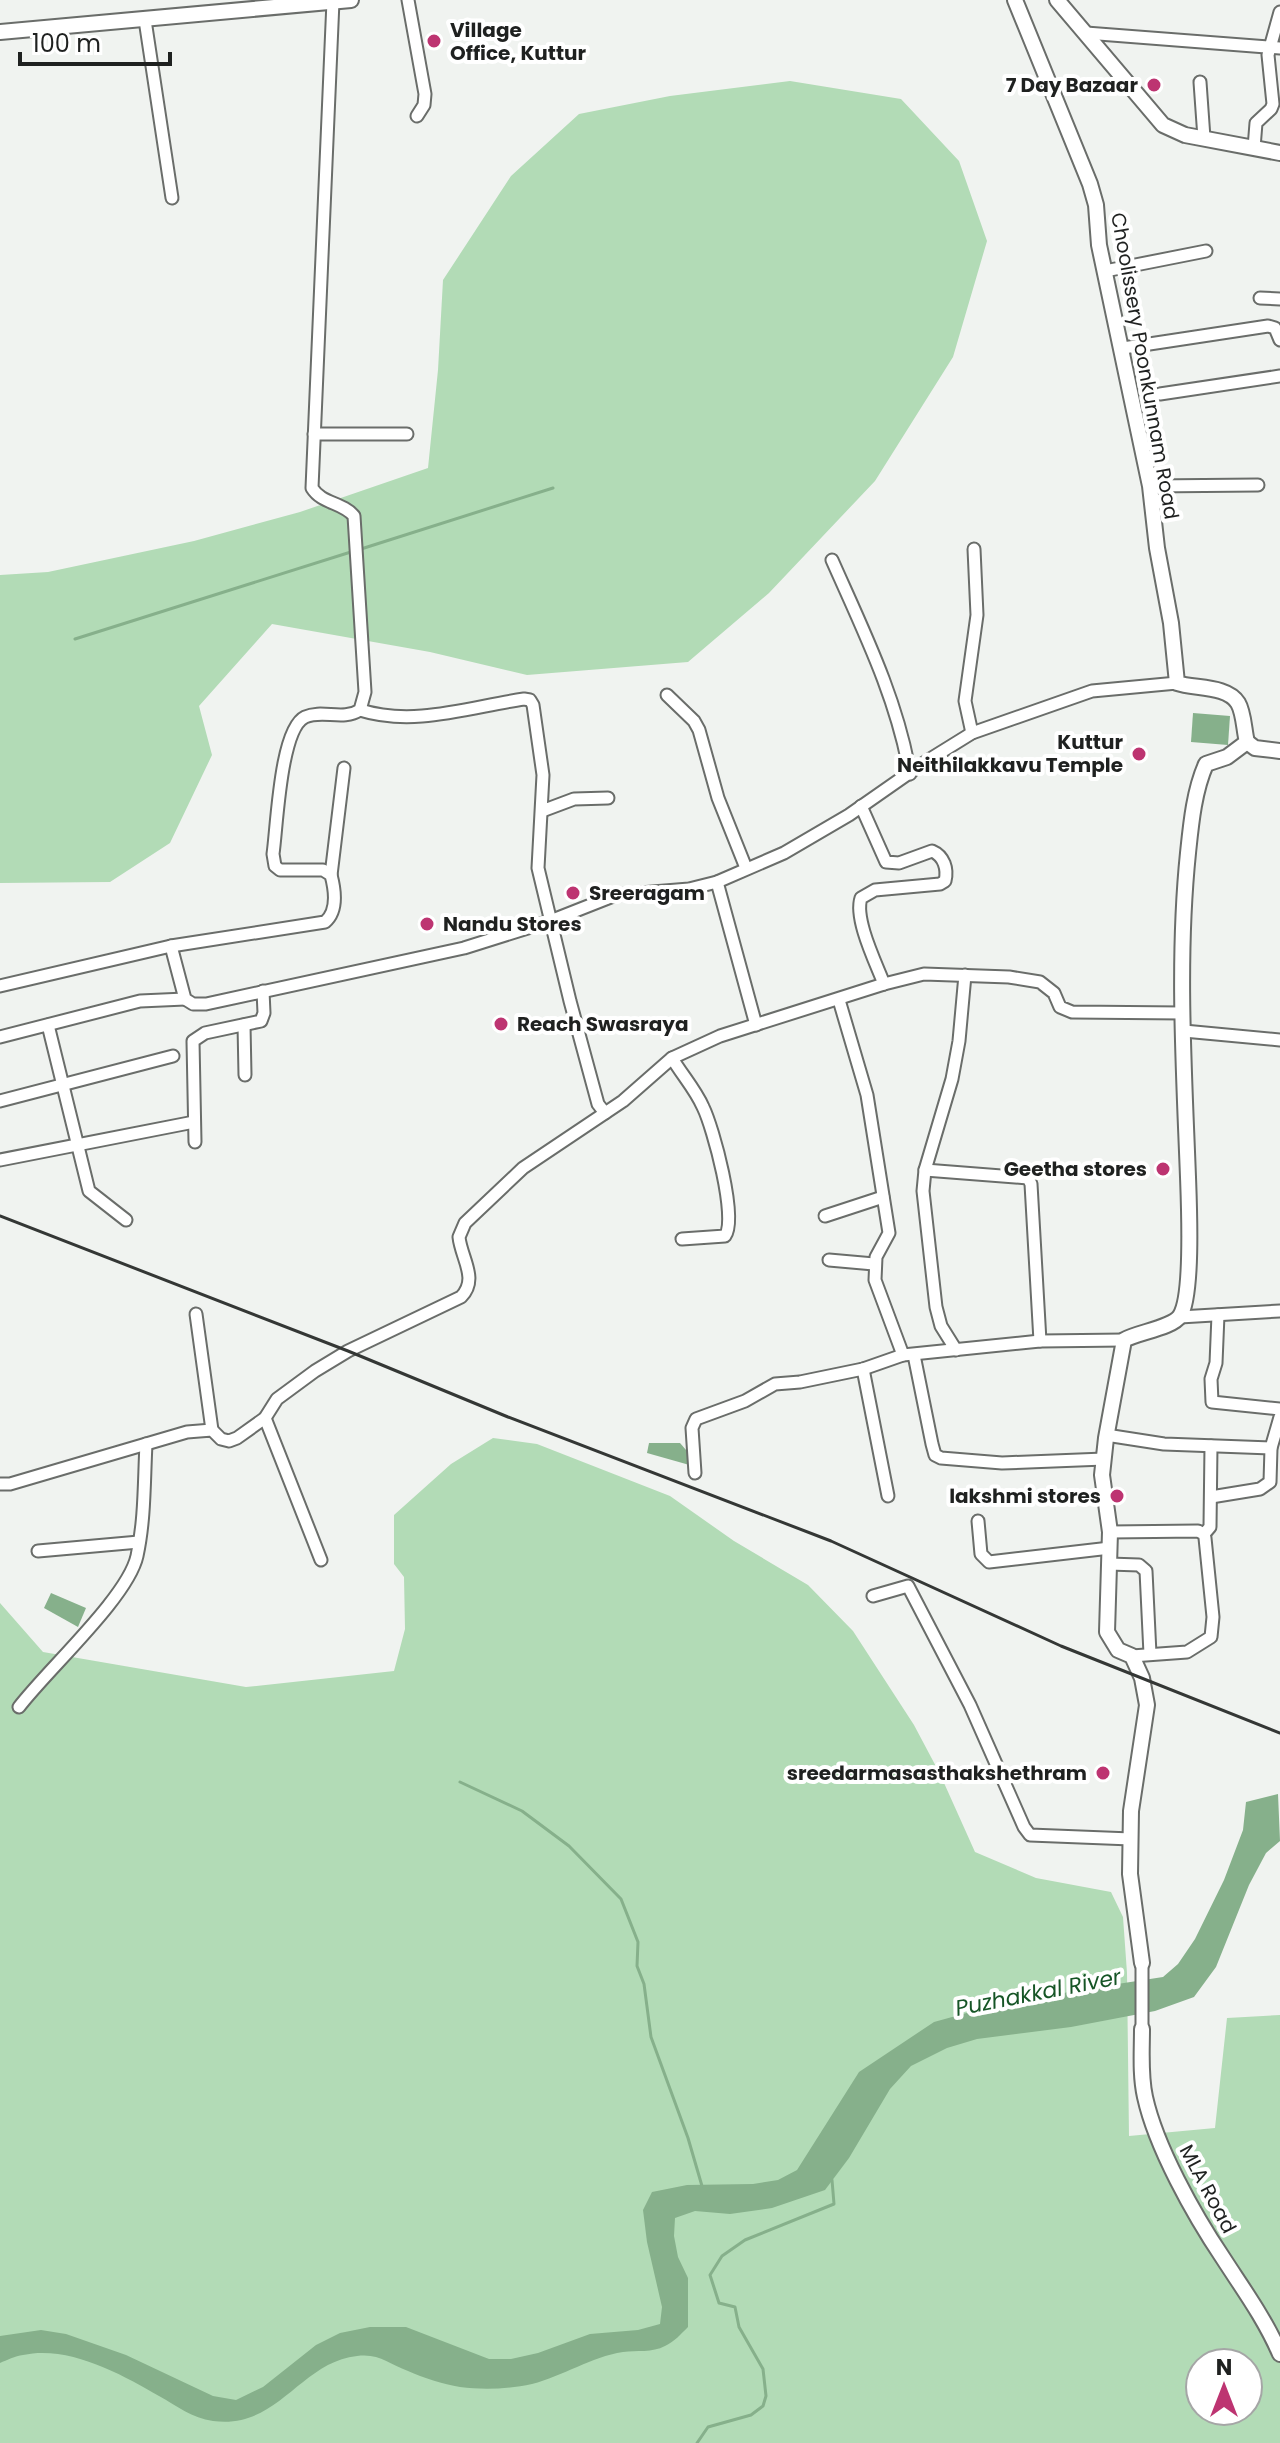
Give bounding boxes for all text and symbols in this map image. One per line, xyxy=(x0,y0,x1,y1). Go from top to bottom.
scale bar xyxy=(20,16,170,66)
place label: Village Office, Kuttur xyxy=(450,16,587,67)
text: 100 m xyxy=(32,27,101,60)
marker: Village Office, Kuttur xyxy=(425,32,443,50)
place label: 7 Day Bazaar xyxy=(1006,71,1138,99)
marker: 7 Day Bazaar xyxy=(1145,76,1163,94)
street label: Choolissery Poonkunnam Road xyxy=(1104,210,1186,522)
place label: Kuttur Neithilakkavu Temple xyxy=(897,728,1123,779)
marker: Kuttur Neithilakkavu Temple xyxy=(1130,745,1148,763)
place label: Sreeragam xyxy=(589,879,705,907)
marker: Sreeragam xyxy=(564,884,582,902)
place label: Nandu Stores xyxy=(443,910,582,938)
marker: Nandu Stores xyxy=(418,915,436,933)
place label: Reach Swasraya xyxy=(517,1010,688,1038)
marker: Reach Swasraya xyxy=(492,1015,510,1033)
place label: Geetha stores xyxy=(1004,1155,1147,1183)
marker: Geetha stores xyxy=(1154,1160,1172,1178)
place label: lakshmi stores xyxy=(949,1482,1101,1510)
marker: lakshmi stores xyxy=(1108,1487,1126,1505)
place label: sreedarmasasthakshethram xyxy=(787,1759,1087,1787)
marker: sreedarmasasthakshethram xyxy=(1094,1764,1112,1782)
water label: Puzhakkal River xyxy=(953,1961,1124,2024)
street label: MLA Road xyxy=(1173,2140,1243,2238)
north arrow xyxy=(1184,2347,1264,2427)
text: N xyxy=(1216,2352,1232,2383)

